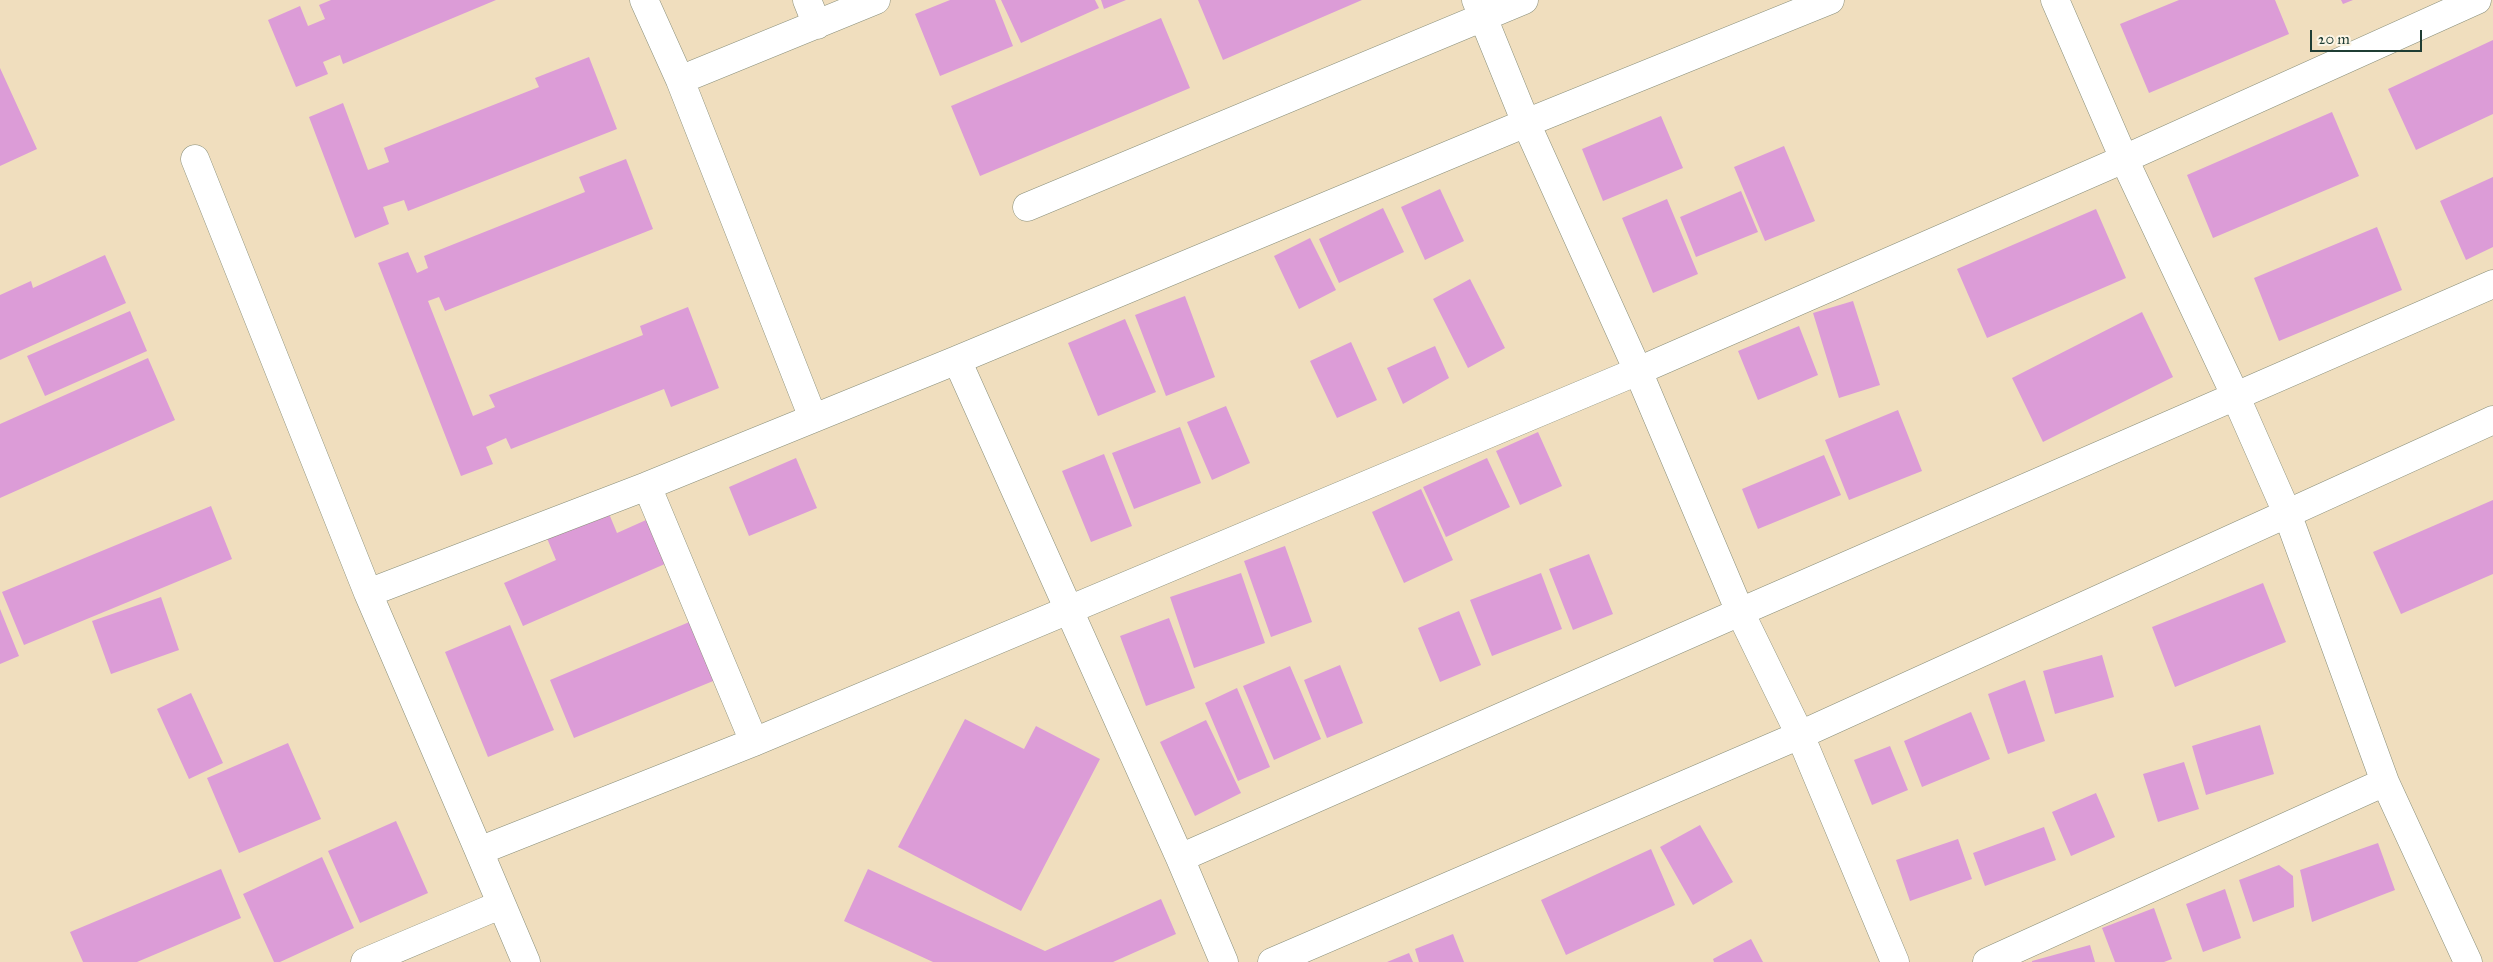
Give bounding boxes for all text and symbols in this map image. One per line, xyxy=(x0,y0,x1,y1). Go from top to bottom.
scale bar xyxy=(2313,20,2426,52)
text: 20 m xyxy=(2318,30,2350,48)

